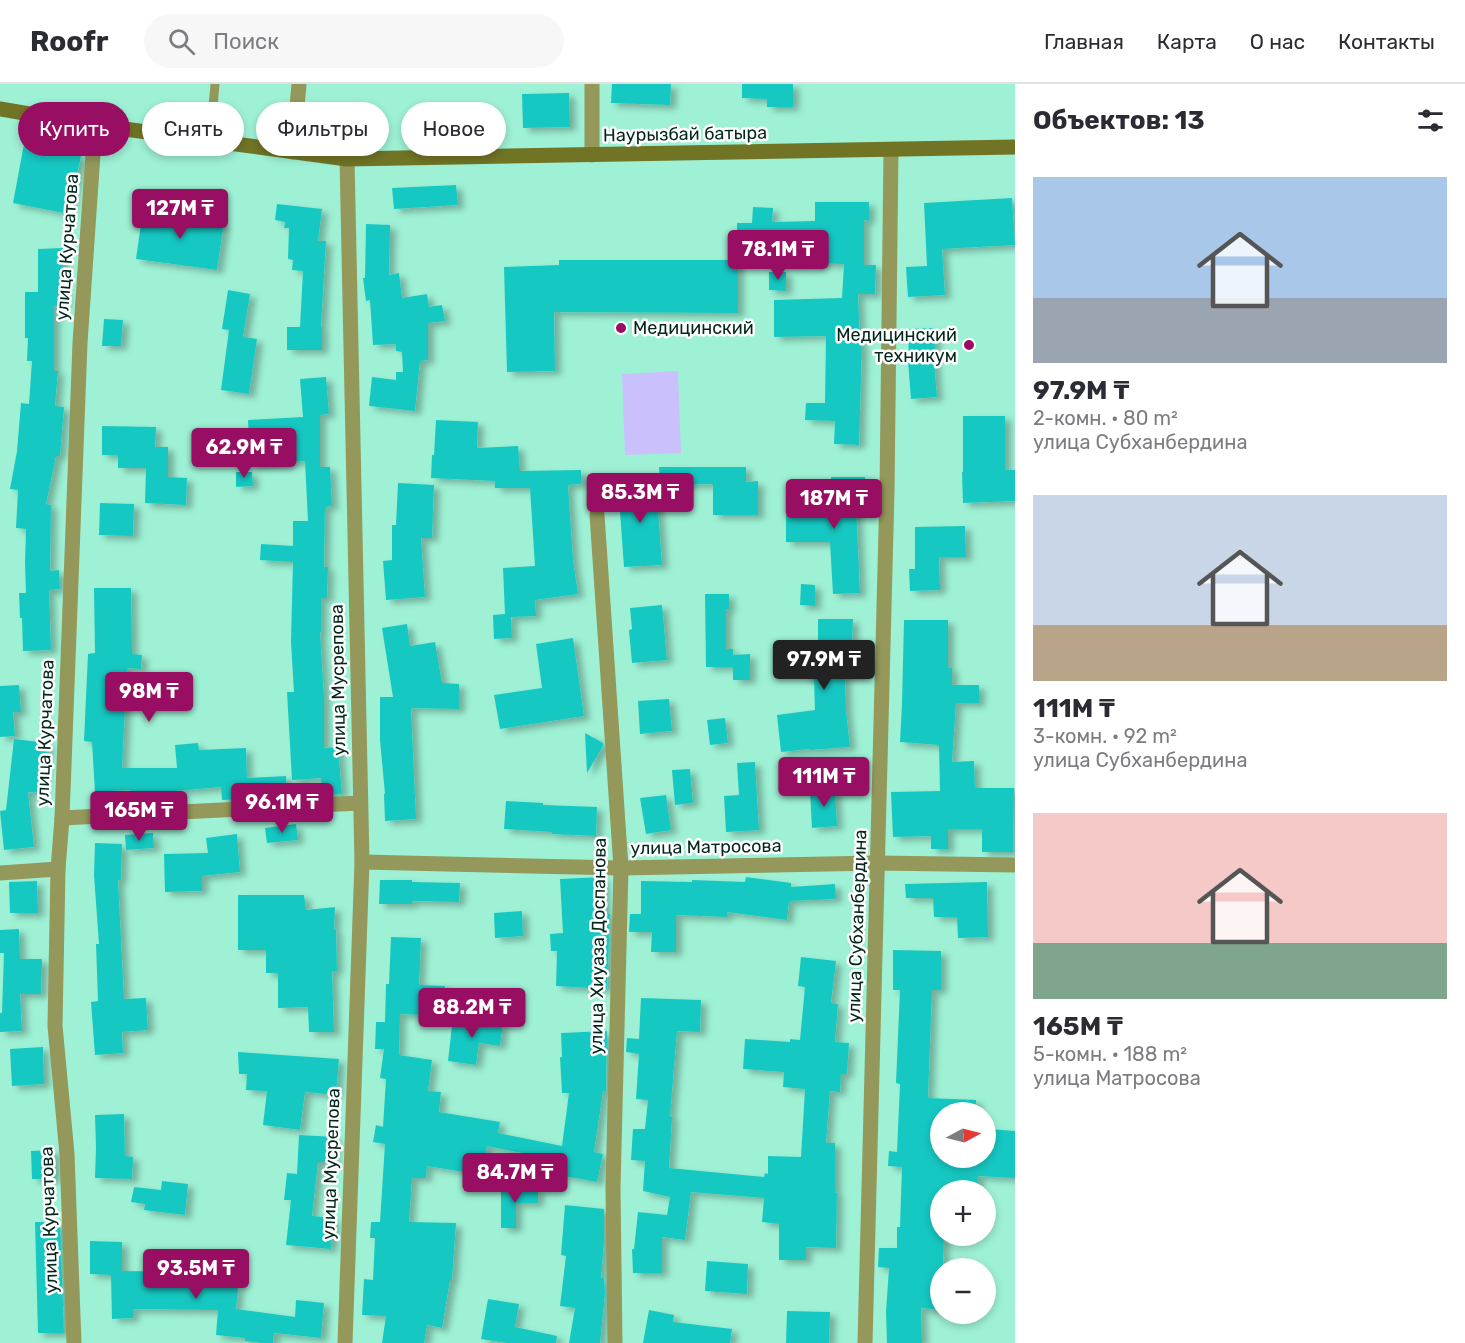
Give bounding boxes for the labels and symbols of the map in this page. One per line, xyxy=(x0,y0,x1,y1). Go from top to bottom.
street label: Наурызбай батыра xyxy=(603,122,767,146)
street label: улица Курчатова xyxy=(51,173,83,321)
pin: 127M ₸ xyxy=(131,189,229,240)
pin: 78.1M ₸ xyxy=(723,230,833,281)
place label: Медицинский xyxy=(633,317,754,339)
marker: Медицинский xyxy=(614,321,628,335)
place label: Медицинский техникум xyxy=(836,324,957,367)
marker: Медицинский техникум xyxy=(962,338,976,352)
pin: 62.9M ₸ xyxy=(189,428,299,479)
pin: 85.3M ₸ xyxy=(585,473,695,524)
pin: 187M ₸ xyxy=(785,479,883,530)
street label: улица Мусрепова xyxy=(326,604,350,756)
pin: 97.9M ₸ xyxy=(769,640,879,691)
street label: улица Курчатова xyxy=(31,659,59,807)
pin: 98M ₸ xyxy=(107,672,191,723)
pin: 111M ₸ xyxy=(775,757,873,808)
pin: 96.1M ₸ xyxy=(227,783,337,834)
pin: 165M ₸ xyxy=(90,791,188,842)
street label: улица Субханбердина xyxy=(843,829,871,1023)
street label: улица Матросова xyxy=(630,835,782,859)
street label: улица Хиуаза Доспанова xyxy=(585,837,611,1055)
pin: 88.2M ₸ xyxy=(417,988,527,1039)
street label: улица Мусрепова xyxy=(317,1088,345,1240)
north arrow xyxy=(930,1102,996,1168)
street label: улица Курчатова xyxy=(35,1146,63,1294)
pin: 84.7M ₸ xyxy=(460,1153,570,1204)
pin: 93.5M ₸ xyxy=(141,1249,251,1300)

